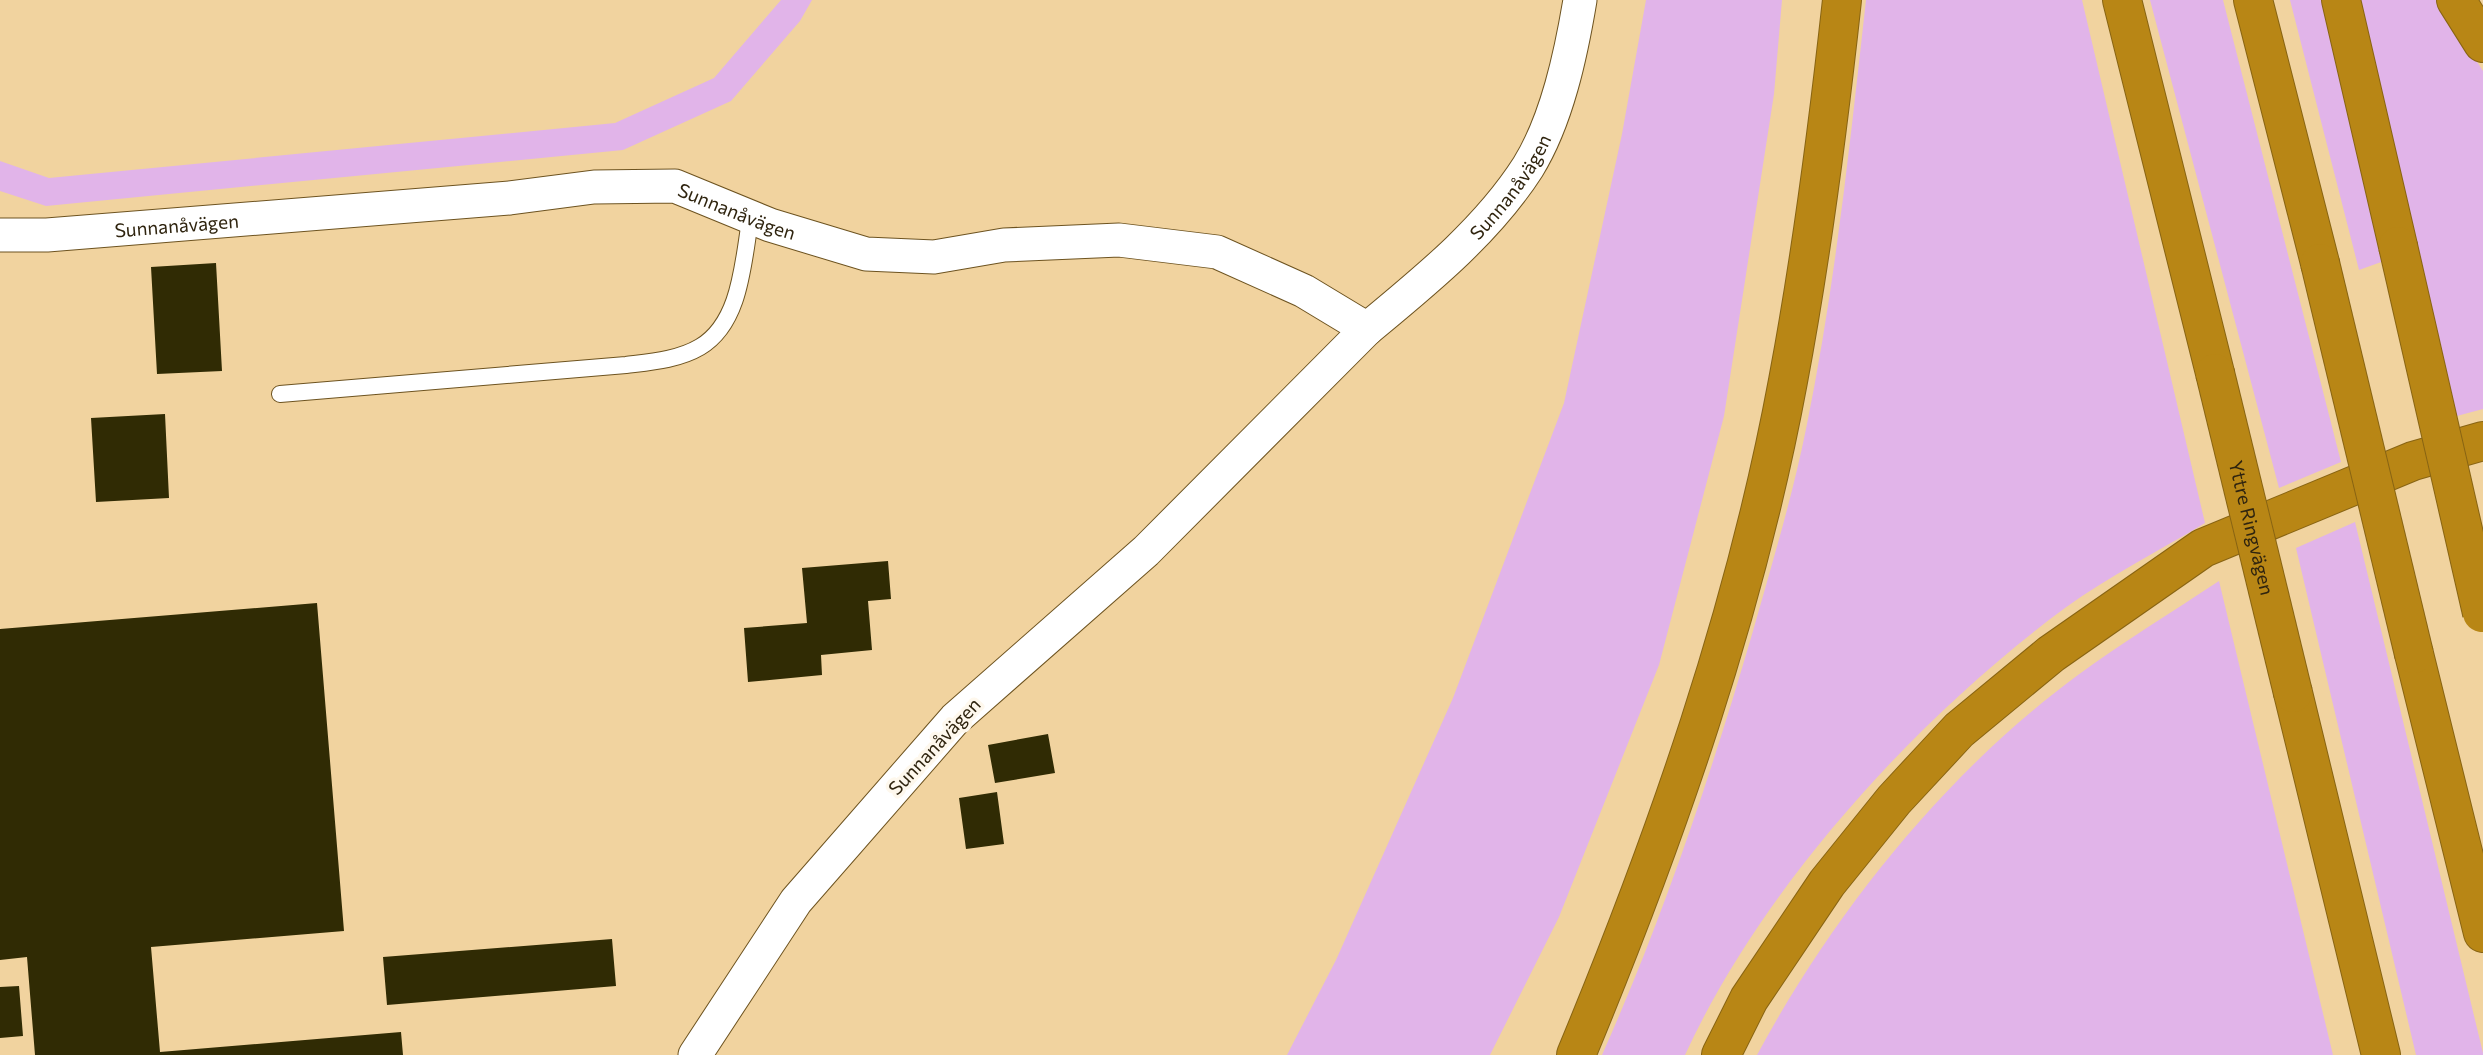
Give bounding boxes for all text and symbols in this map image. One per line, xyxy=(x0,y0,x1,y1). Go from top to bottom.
street label: Sunnanåvägen xyxy=(1464,130,1555,244)
street label: Sunnanåvägen xyxy=(675,177,799,244)
street label: Sunnanåvägen xyxy=(114,208,240,241)
street label: Yttre Ringvägen xyxy=(2225,458,2280,597)
street label: Sunnanåvägen xyxy=(883,693,985,799)

